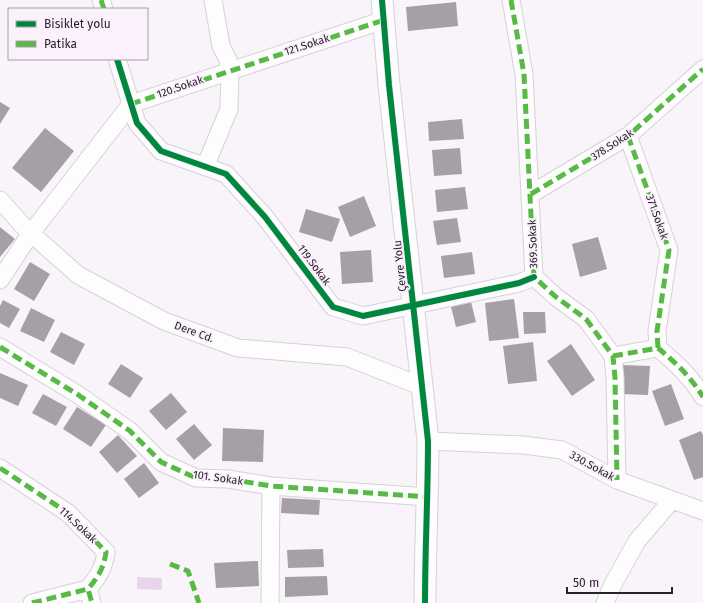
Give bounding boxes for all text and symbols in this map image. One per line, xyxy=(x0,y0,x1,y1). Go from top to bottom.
legend xyxy=(8,8,148,60)
text: Bisiklet yolu xyxy=(44,17,111,31)
street label: 121.Sokak xyxy=(283,31,332,58)
text: Patika xyxy=(44,37,77,51)
street label: 120.Sokak xyxy=(155,73,205,101)
street label: 378.Sokak xyxy=(588,126,636,164)
street label: 371.Sokak xyxy=(643,193,671,242)
street label: 369.Sokak xyxy=(526,219,540,269)
street label: Çevre Yolu xyxy=(391,240,409,292)
street label: 119.Sokak xyxy=(295,242,334,288)
street label: Dere Cd. xyxy=(172,319,216,345)
street label: 330.Sokak xyxy=(567,448,617,484)
street label: 101. Sokak xyxy=(192,468,244,488)
street label: 114.Sokak xyxy=(56,504,100,546)
scale bar xyxy=(567,569,672,595)
text: 50 m xyxy=(573,576,599,590)

